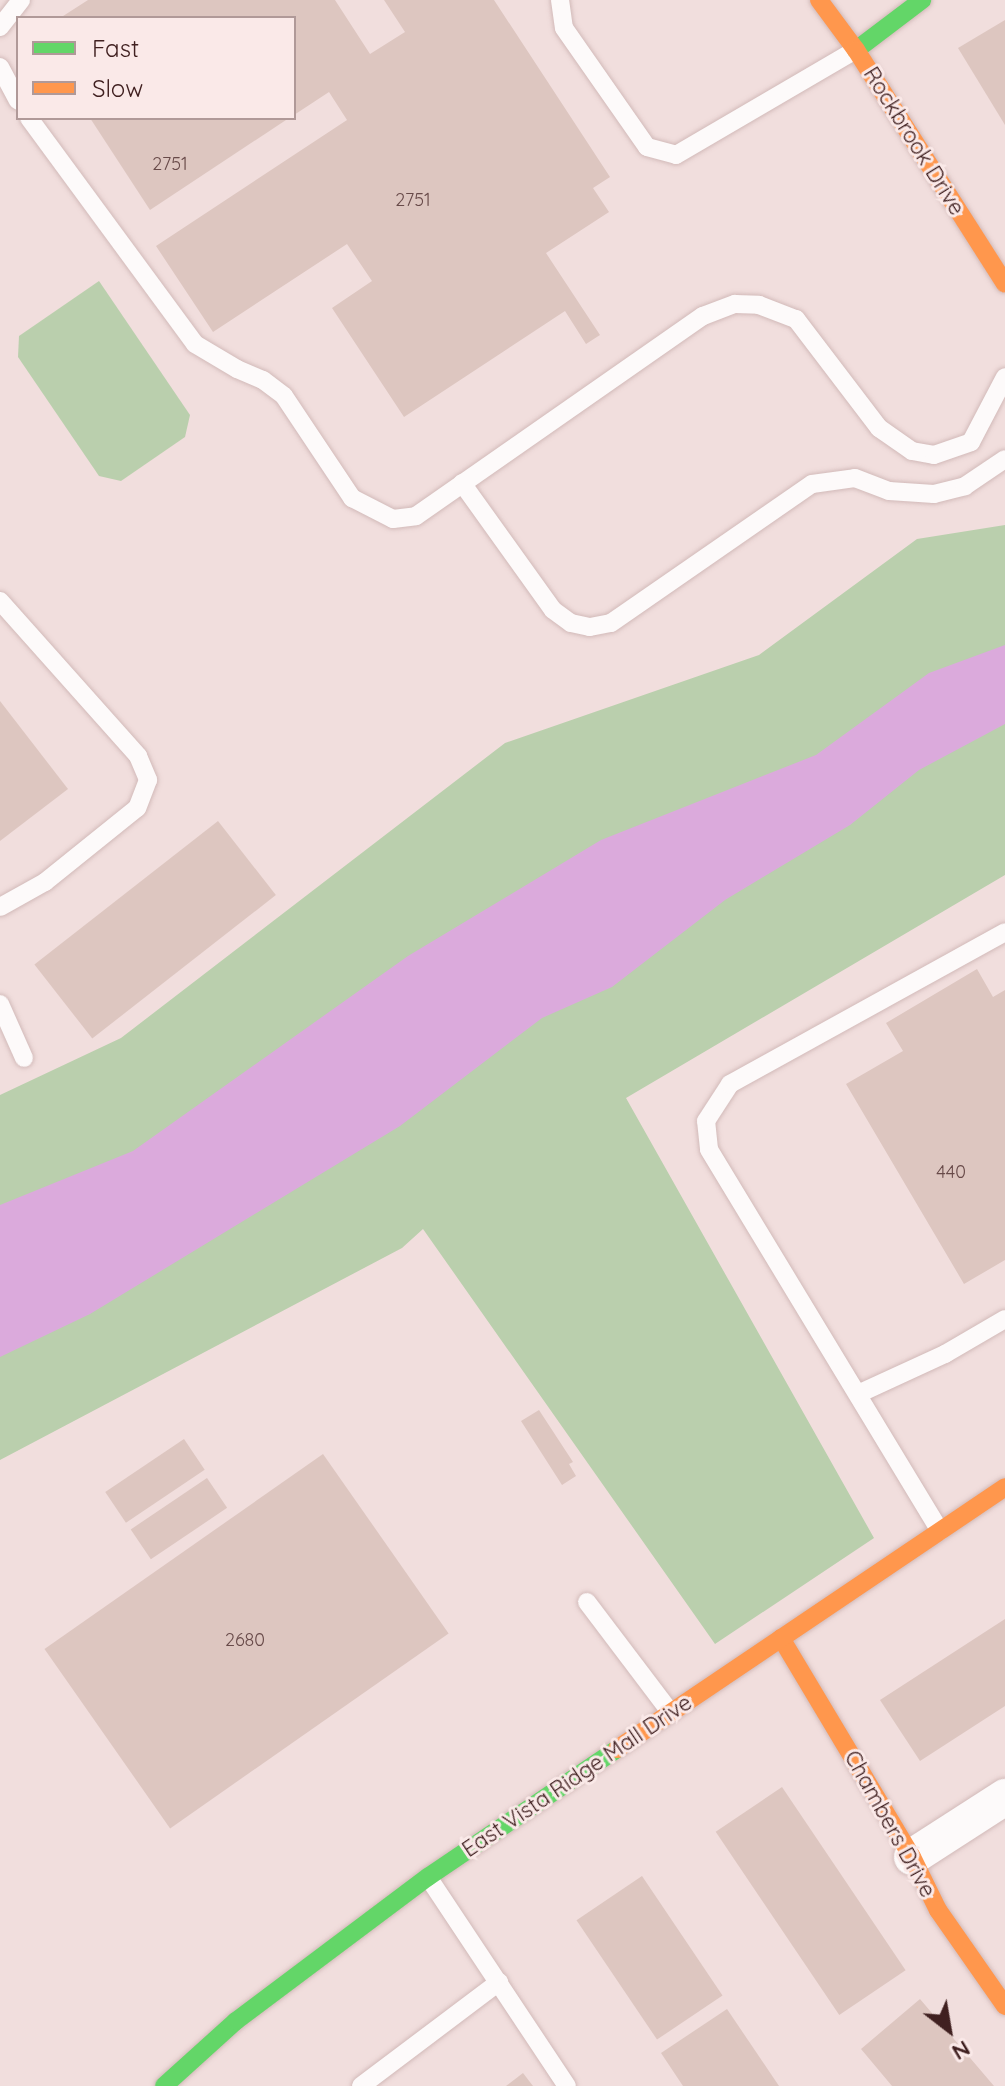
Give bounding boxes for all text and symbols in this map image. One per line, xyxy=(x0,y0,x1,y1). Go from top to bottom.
legend xyxy=(16,16,296,120)
text: Fast xyxy=(92,33,139,63)
street label: Rockbrook Drive xyxy=(858,62,970,220)
text: Slow xyxy=(92,73,143,103)
house number: 2751 xyxy=(152,153,188,175)
house number: 2751 xyxy=(395,189,431,211)
house number: 440 xyxy=(936,1161,966,1183)
house number: 2680 xyxy=(225,1629,265,1651)
street label: East Vista Ridge Mall Drive xyxy=(457,1689,697,1863)
street label: Chambers Drive xyxy=(839,1746,941,1902)
north arrow xyxy=(909,1990,989,2070)
text: N xyxy=(947,2034,976,2067)

